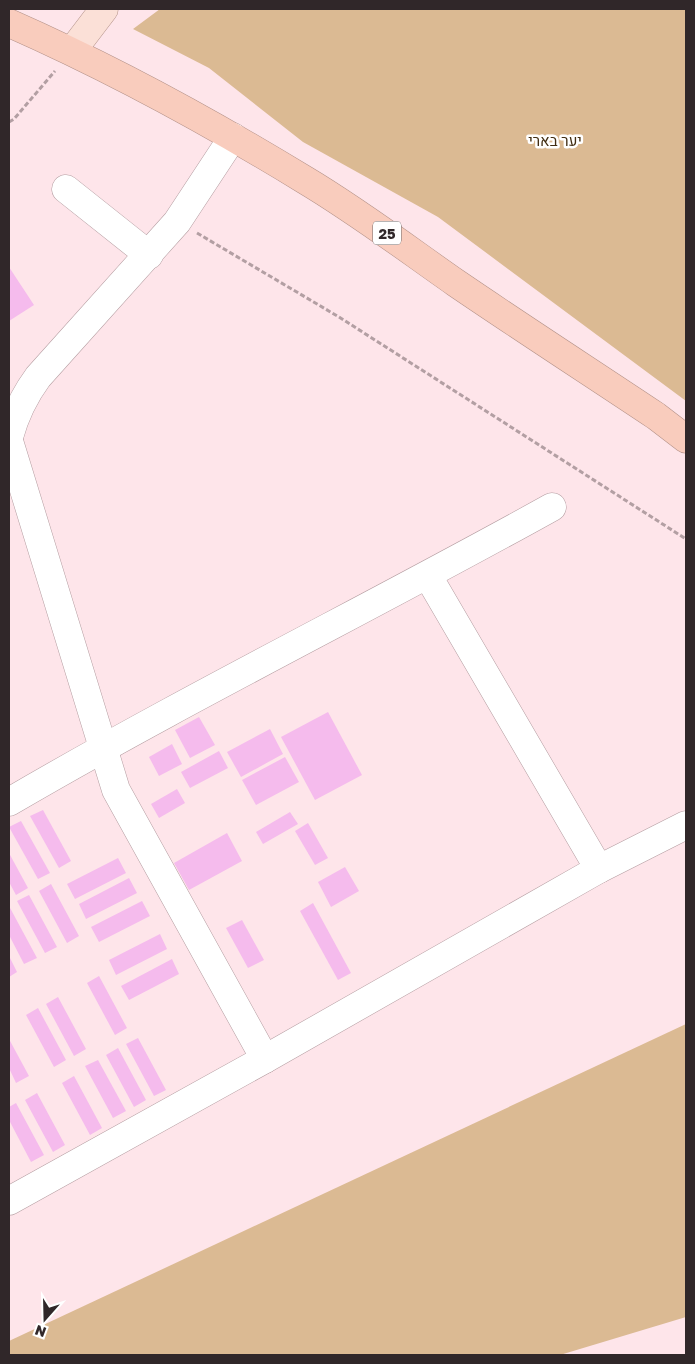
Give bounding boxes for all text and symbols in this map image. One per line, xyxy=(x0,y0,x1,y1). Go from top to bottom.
park label: יער בארי xyxy=(528,131,582,149)
road number: 25 xyxy=(373,222,401,244)
north arrow xyxy=(20,1294,70,1344)
text: N xyxy=(32,1322,48,1341)

